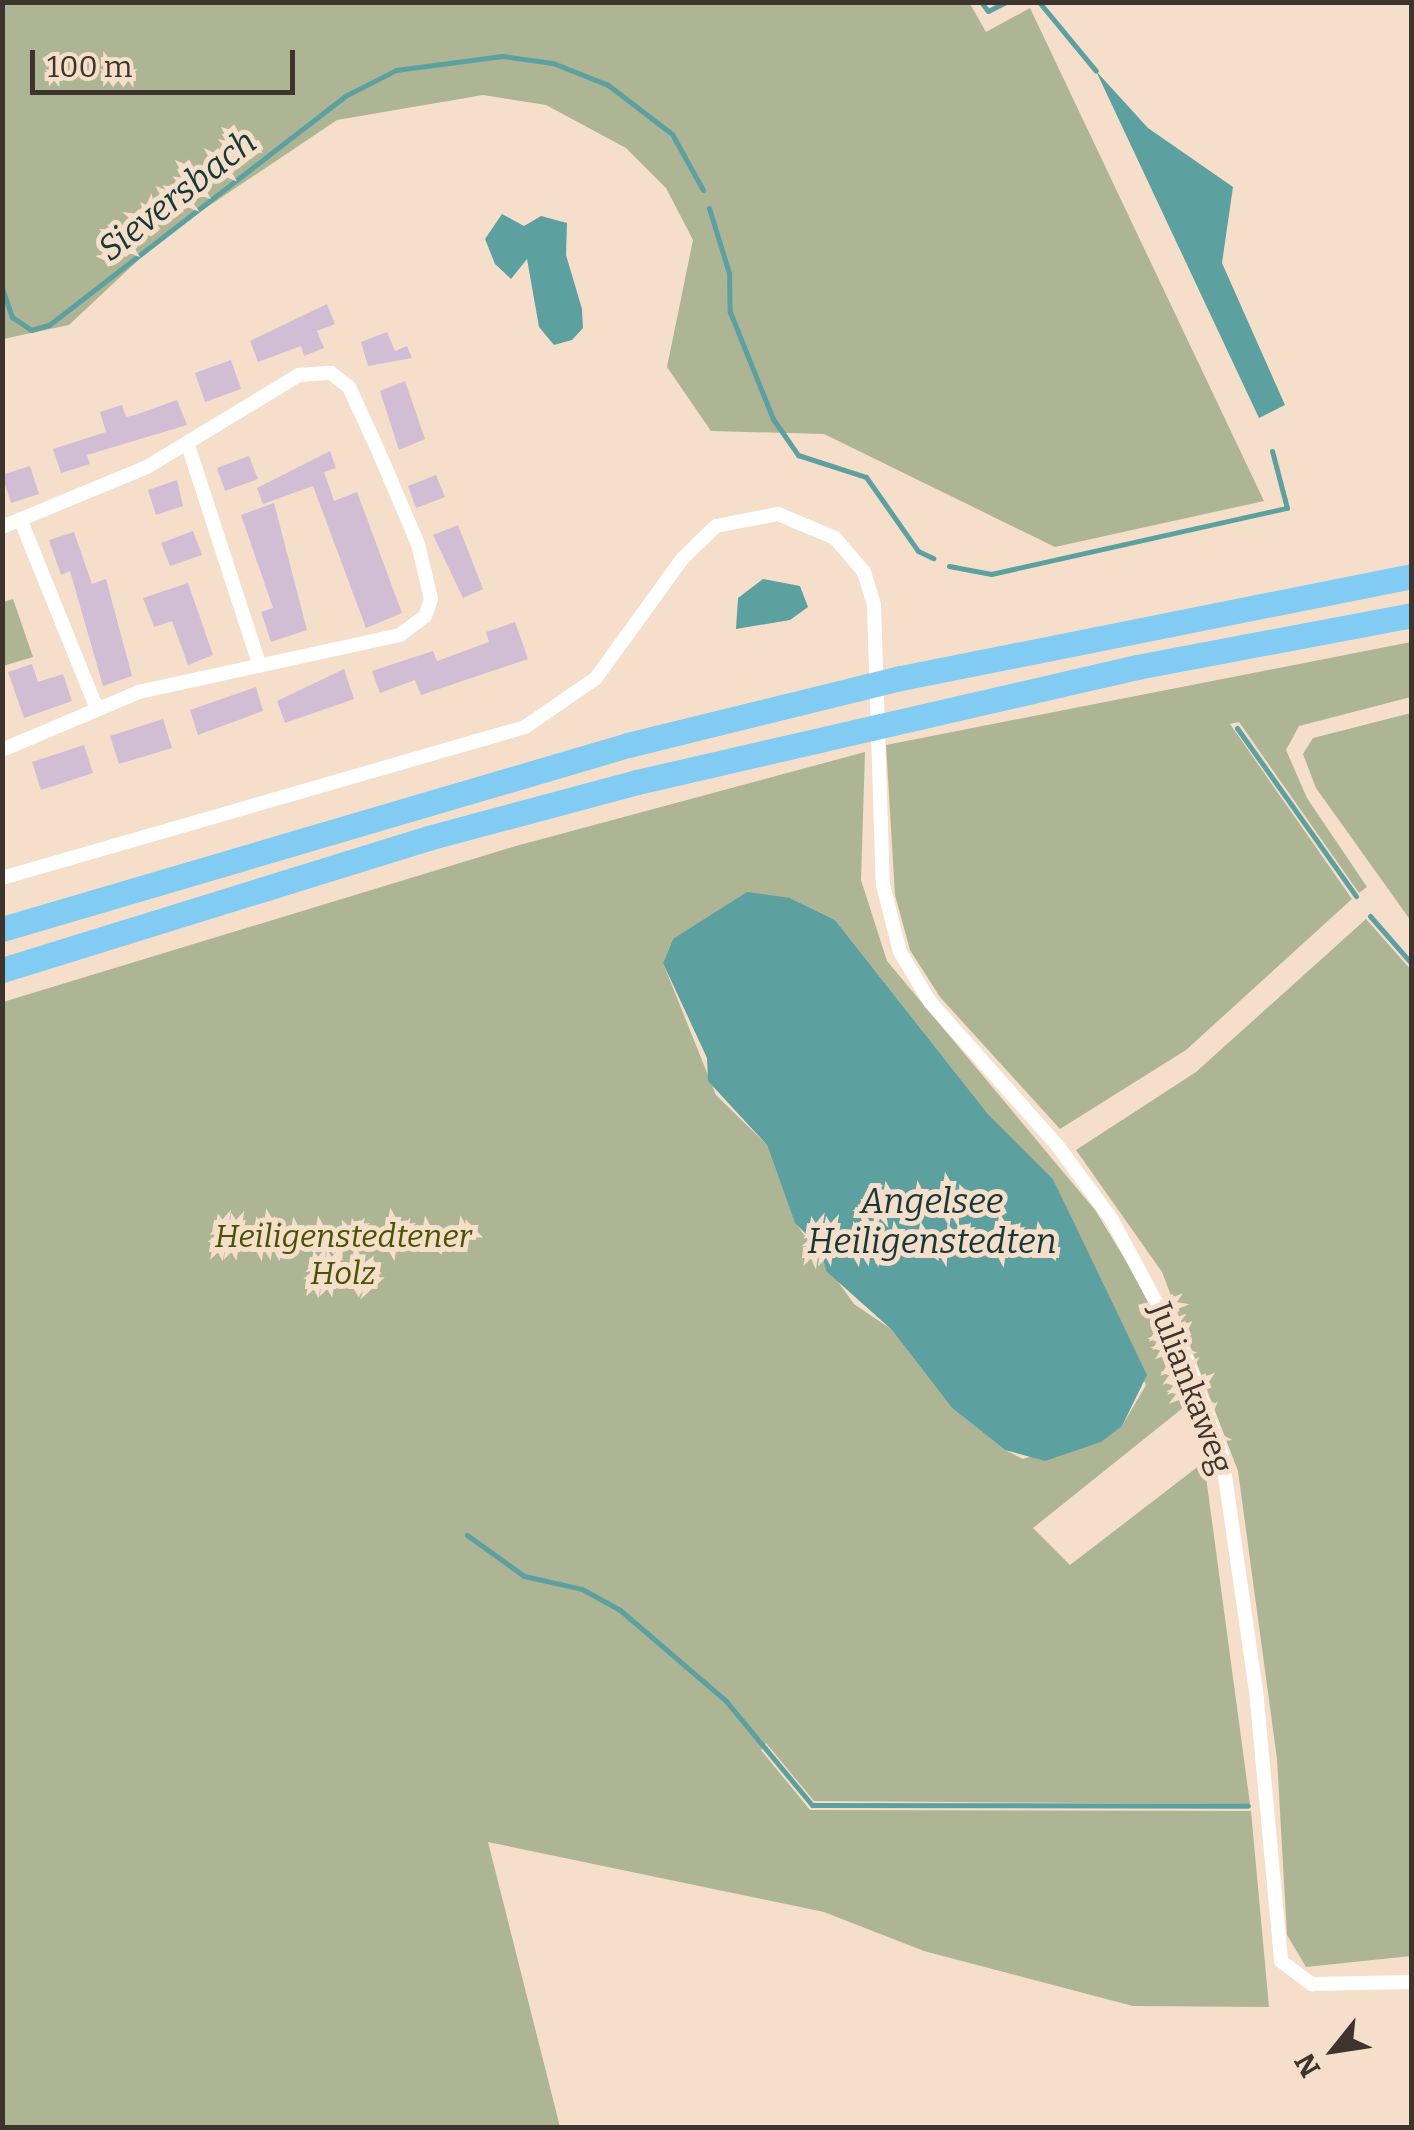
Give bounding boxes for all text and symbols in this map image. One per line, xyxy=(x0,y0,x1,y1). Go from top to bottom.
scale bar xyxy=(35,30,300,92)
text: 100 m xyxy=(47,49,132,85)
water label: Sieversbach xyxy=(90,120,264,270)
water label: Angelsee Heiligenstedten xyxy=(807,1180,1057,1262)
park label: Heiligenstedtener Holz xyxy=(214,1218,472,1293)
street label: Juliankaweg xyxy=(1141,1297,1241,1479)
north arrow xyxy=(1284,2000,1384,2100)
text: N xyxy=(1288,2048,1327,2083)

